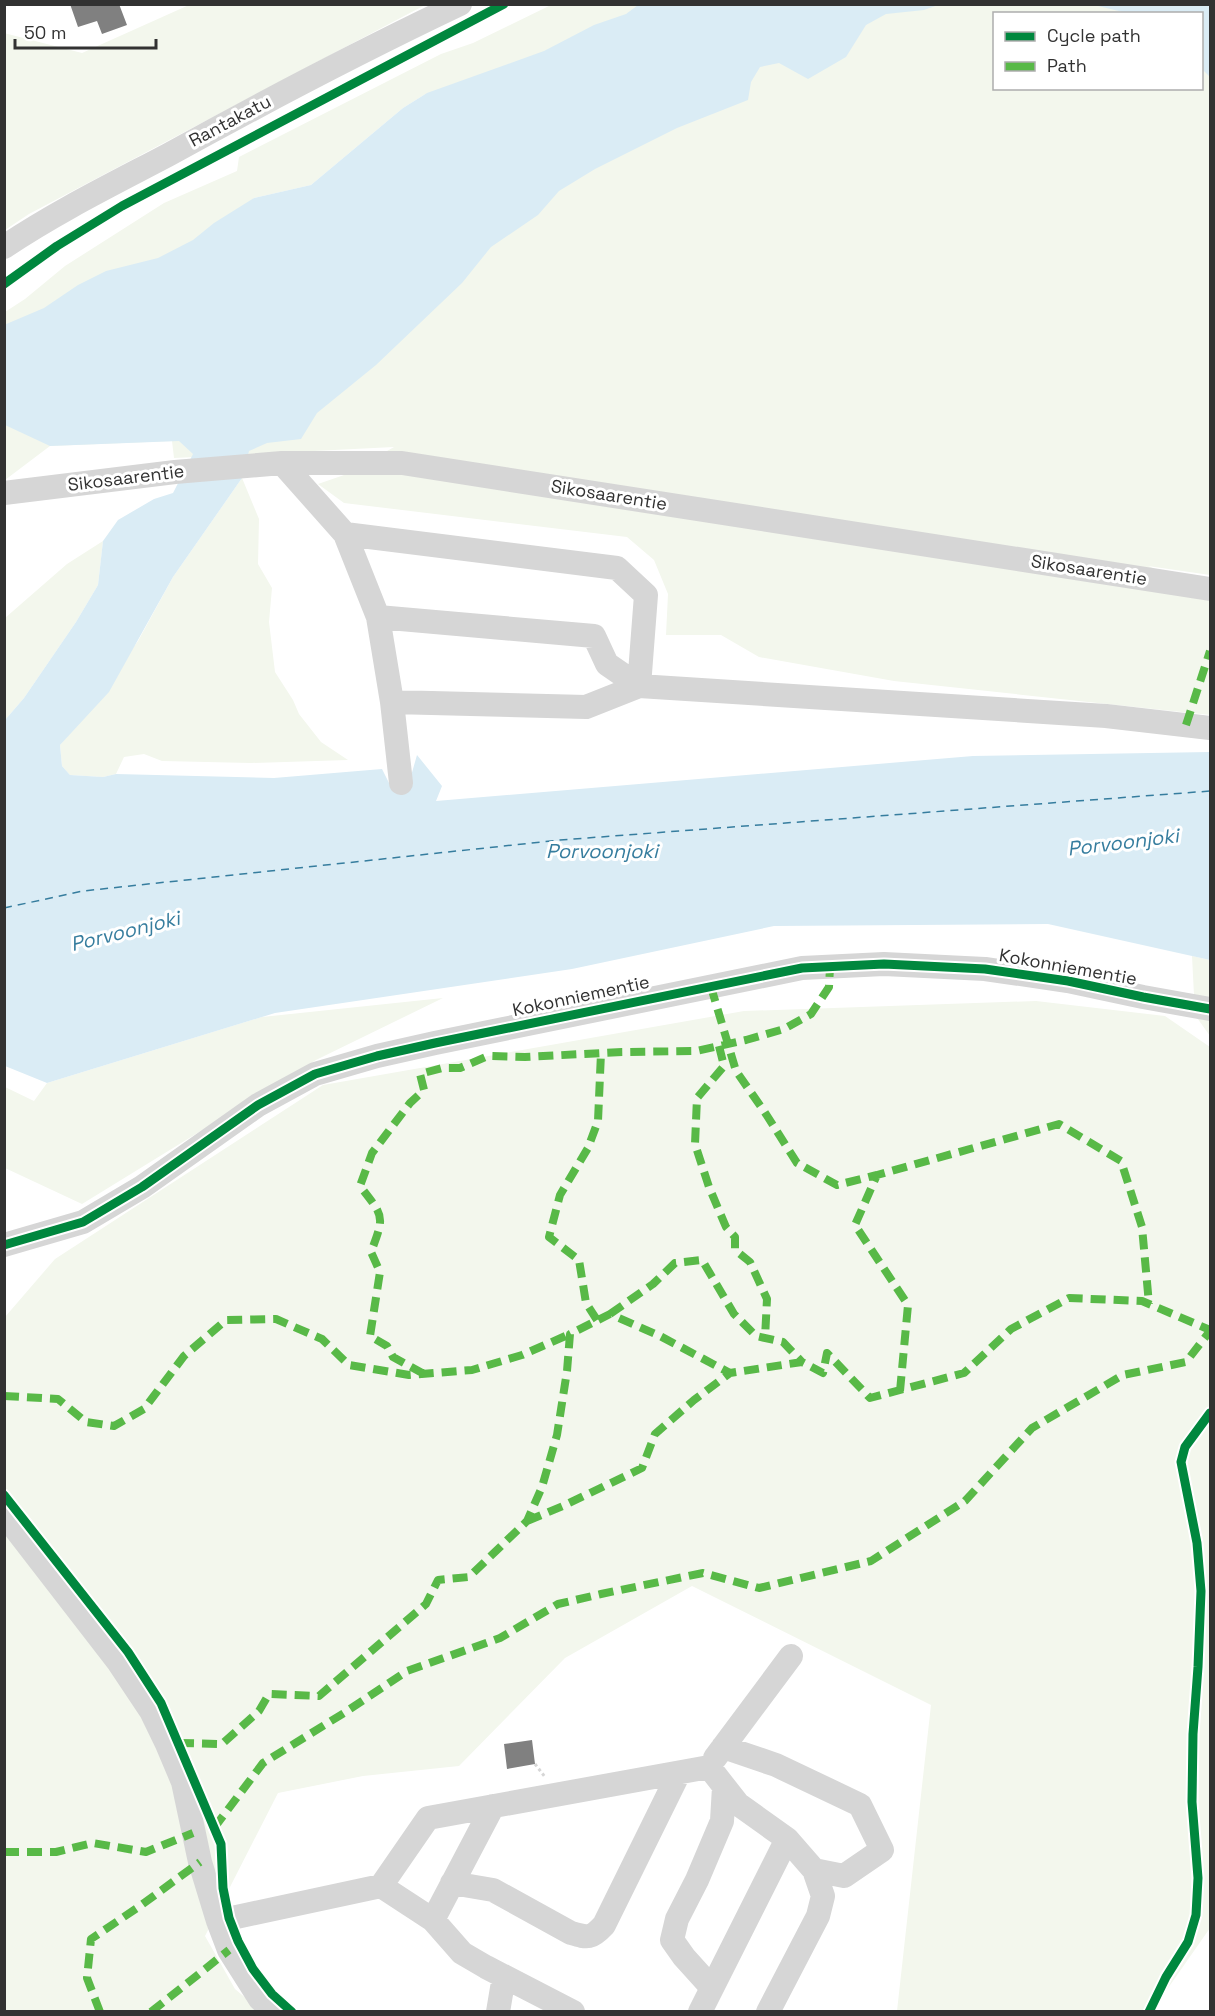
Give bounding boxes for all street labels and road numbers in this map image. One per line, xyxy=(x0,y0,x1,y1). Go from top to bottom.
street label: Rantakatu xyxy=(185,89,275,152)
street label: Sikosaarentie xyxy=(66,459,185,496)
street label: Sikosaarentie xyxy=(549,474,669,515)
street label: Sikosaarentie xyxy=(1029,549,1149,590)
street label: Kokonniementie xyxy=(997,943,1139,990)
street label: Kokonniementie xyxy=(510,970,651,1021)

